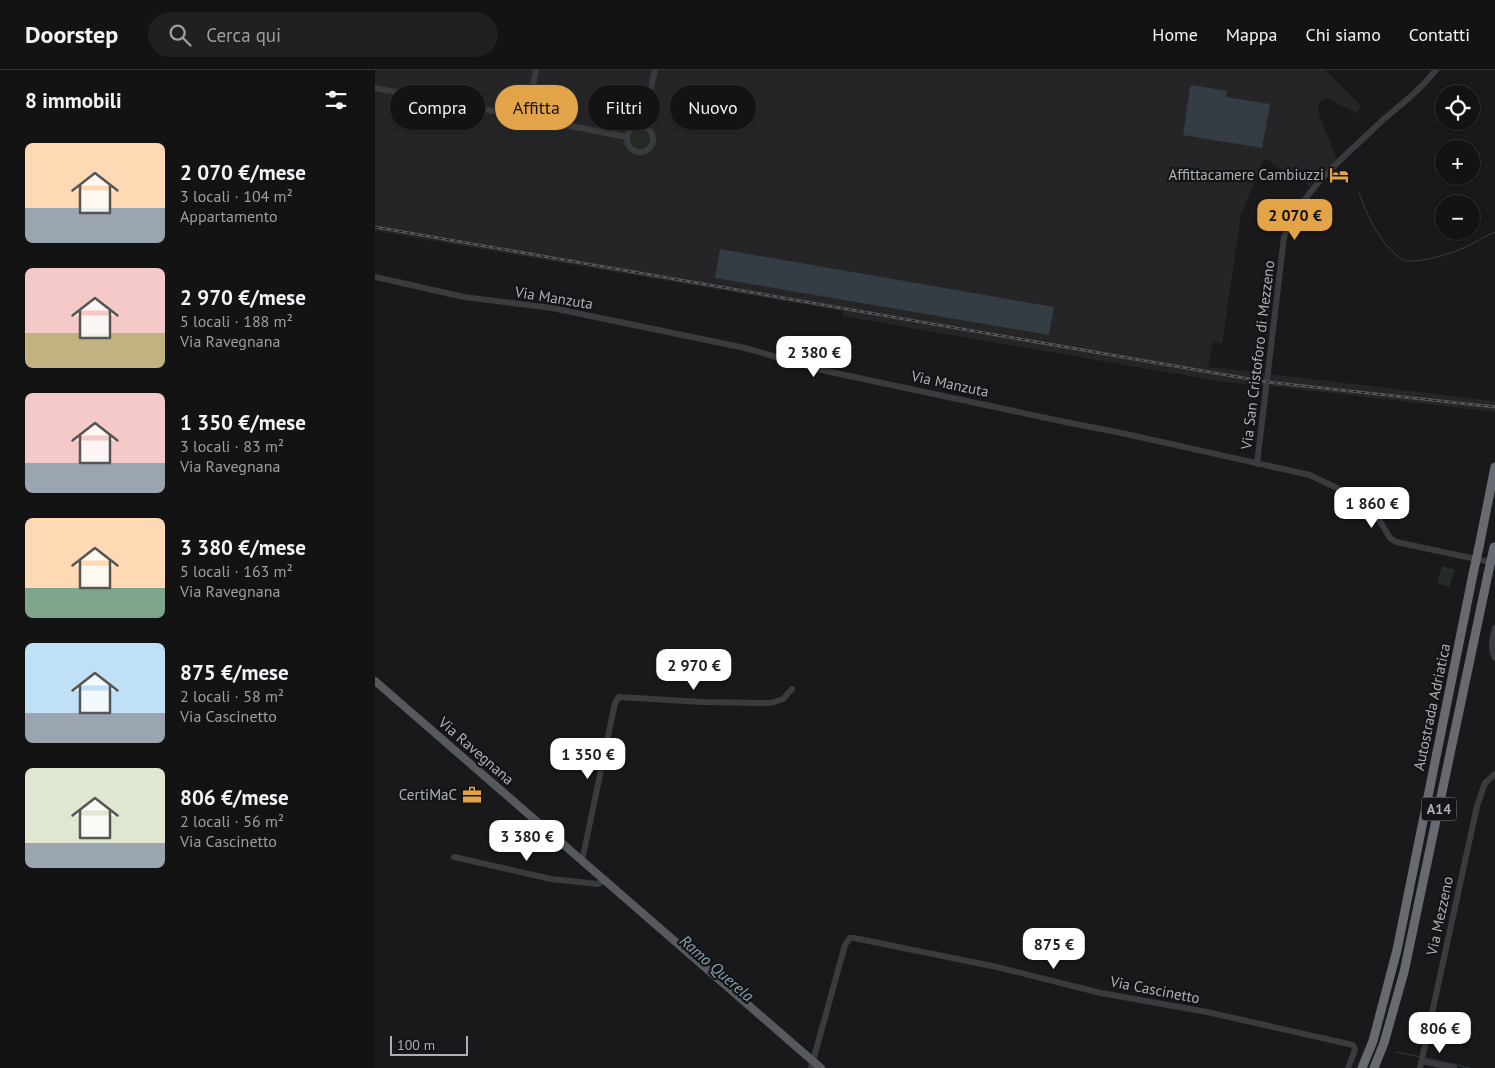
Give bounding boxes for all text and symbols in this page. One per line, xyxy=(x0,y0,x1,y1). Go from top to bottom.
search box xyxy=(148,12,498,57)
text: Doorstep xyxy=(25,19,118,50)
icon: search xyxy=(166,21,194,49)
text: Cerca qui xyxy=(206,23,281,47)
text: Home xyxy=(1152,23,1198,46)
text: Mappa xyxy=(1226,23,1277,46)
text: Chi siamo xyxy=(1305,23,1381,46)
text: Contatti xyxy=(1409,23,1470,46)
chip: Compra xyxy=(390,85,485,130)
chip: Affitta xyxy=(495,85,578,130)
chip: Filtri xyxy=(588,85,660,130)
chip: Nuovo xyxy=(670,85,756,130)
map controls xyxy=(1435,85,1480,240)
button: locate xyxy=(1435,85,1480,130)
icon: filters xyxy=(322,86,350,114)
text: 8 immobili xyxy=(25,87,122,114)
button: + xyxy=(1435,140,1480,185)
text: 2 070 €/mese xyxy=(180,159,306,186)
icon: home xyxy=(65,163,125,223)
hotel icon: Affittacamere Cambiuzzi xyxy=(1328,164,1350,186)
place label: Affittacamere Cambiuzzi xyxy=(1168,165,1324,184)
text: 3 locali · 104 m² xyxy=(180,186,293,206)
button: − xyxy=(1435,195,1480,240)
pin: 2 070 € xyxy=(1249,198,1341,241)
text: 2 070 € xyxy=(1268,205,1322,225)
text: Appartamento xyxy=(180,206,278,226)
street label: Via San Cristoforo di Mezzeno xyxy=(1236,259,1279,452)
street label: Via Manzuta xyxy=(513,282,594,313)
text: 2 970 €/mese xyxy=(180,284,306,311)
icon: home xyxy=(65,288,125,348)
text: 5 locali · 188 m² xyxy=(180,311,293,331)
text: Via Ravegnana xyxy=(180,331,280,351)
pin: 2 380 € xyxy=(768,336,860,378)
text: 2 380 € xyxy=(787,342,841,362)
street label: Via Manzuta xyxy=(909,366,991,401)
text: 1 350 €/mese xyxy=(180,409,306,436)
icon: home xyxy=(65,413,125,473)
text: 3 locali · 83 m² xyxy=(180,436,284,456)
text: Via Ravegnana xyxy=(180,456,280,476)
pin: 1 860 € xyxy=(1326,486,1418,529)
text: 1 860 € xyxy=(1345,493,1399,513)
text: 3 380 €/mese xyxy=(180,534,306,561)
icon: home xyxy=(65,538,125,598)
text: 5 locali · 163 m² xyxy=(180,561,293,581)
text: Via Ravegnana xyxy=(180,581,280,601)
street label: Autostrada Adriatica xyxy=(1409,642,1454,772)
pin: 2 970 € xyxy=(648,648,740,691)
text: 2 970 € xyxy=(667,655,721,675)
text: 875 €/mese xyxy=(180,659,289,686)
icon: home xyxy=(65,663,125,723)
text: 2 locali · 58 m² xyxy=(180,686,284,706)
text: Via Cascinetto xyxy=(180,706,277,726)
street label: Via Ravegnana xyxy=(434,712,518,789)
pin: 1 350 € xyxy=(542,738,634,780)
text: 1 350 € xyxy=(561,744,615,764)
text: 806 €/mese xyxy=(180,784,289,811)
office icon: CertiMaC xyxy=(461,784,483,806)
place label: CertiMaC xyxy=(399,785,457,804)
icon: home xyxy=(65,788,125,848)
road number: A14 xyxy=(1421,798,1457,821)
text: 2 locali · 56 m² xyxy=(180,811,284,831)
pin: 3 380 € xyxy=(481,820,573,862)
text: 3 380 € xyxy=(500,826,554,846)
text: Via Cascinetto xyxy=(180,831,277,851)
street label: Via Mezzeno xyxy=(1422,875,1457,958)
pin: 875 € xyxy=(1019,928,1089,970)
water label: Ramo Querela xyxy=(676,930,758,1006)
text: 875 € xyxy=(1034,934,1074,954)
street label: Via Cascinetto xyxy=(1108,971,1201,1007)
pin: 806 € xyxy=(1405,1012,1475,1054)
text: 806 € xyxy=(1420,1018,1460,1038)
scale bar xyxy=(390,1033,467,1056)
text: 100 m xyxy=(397,1036,435,1054)

